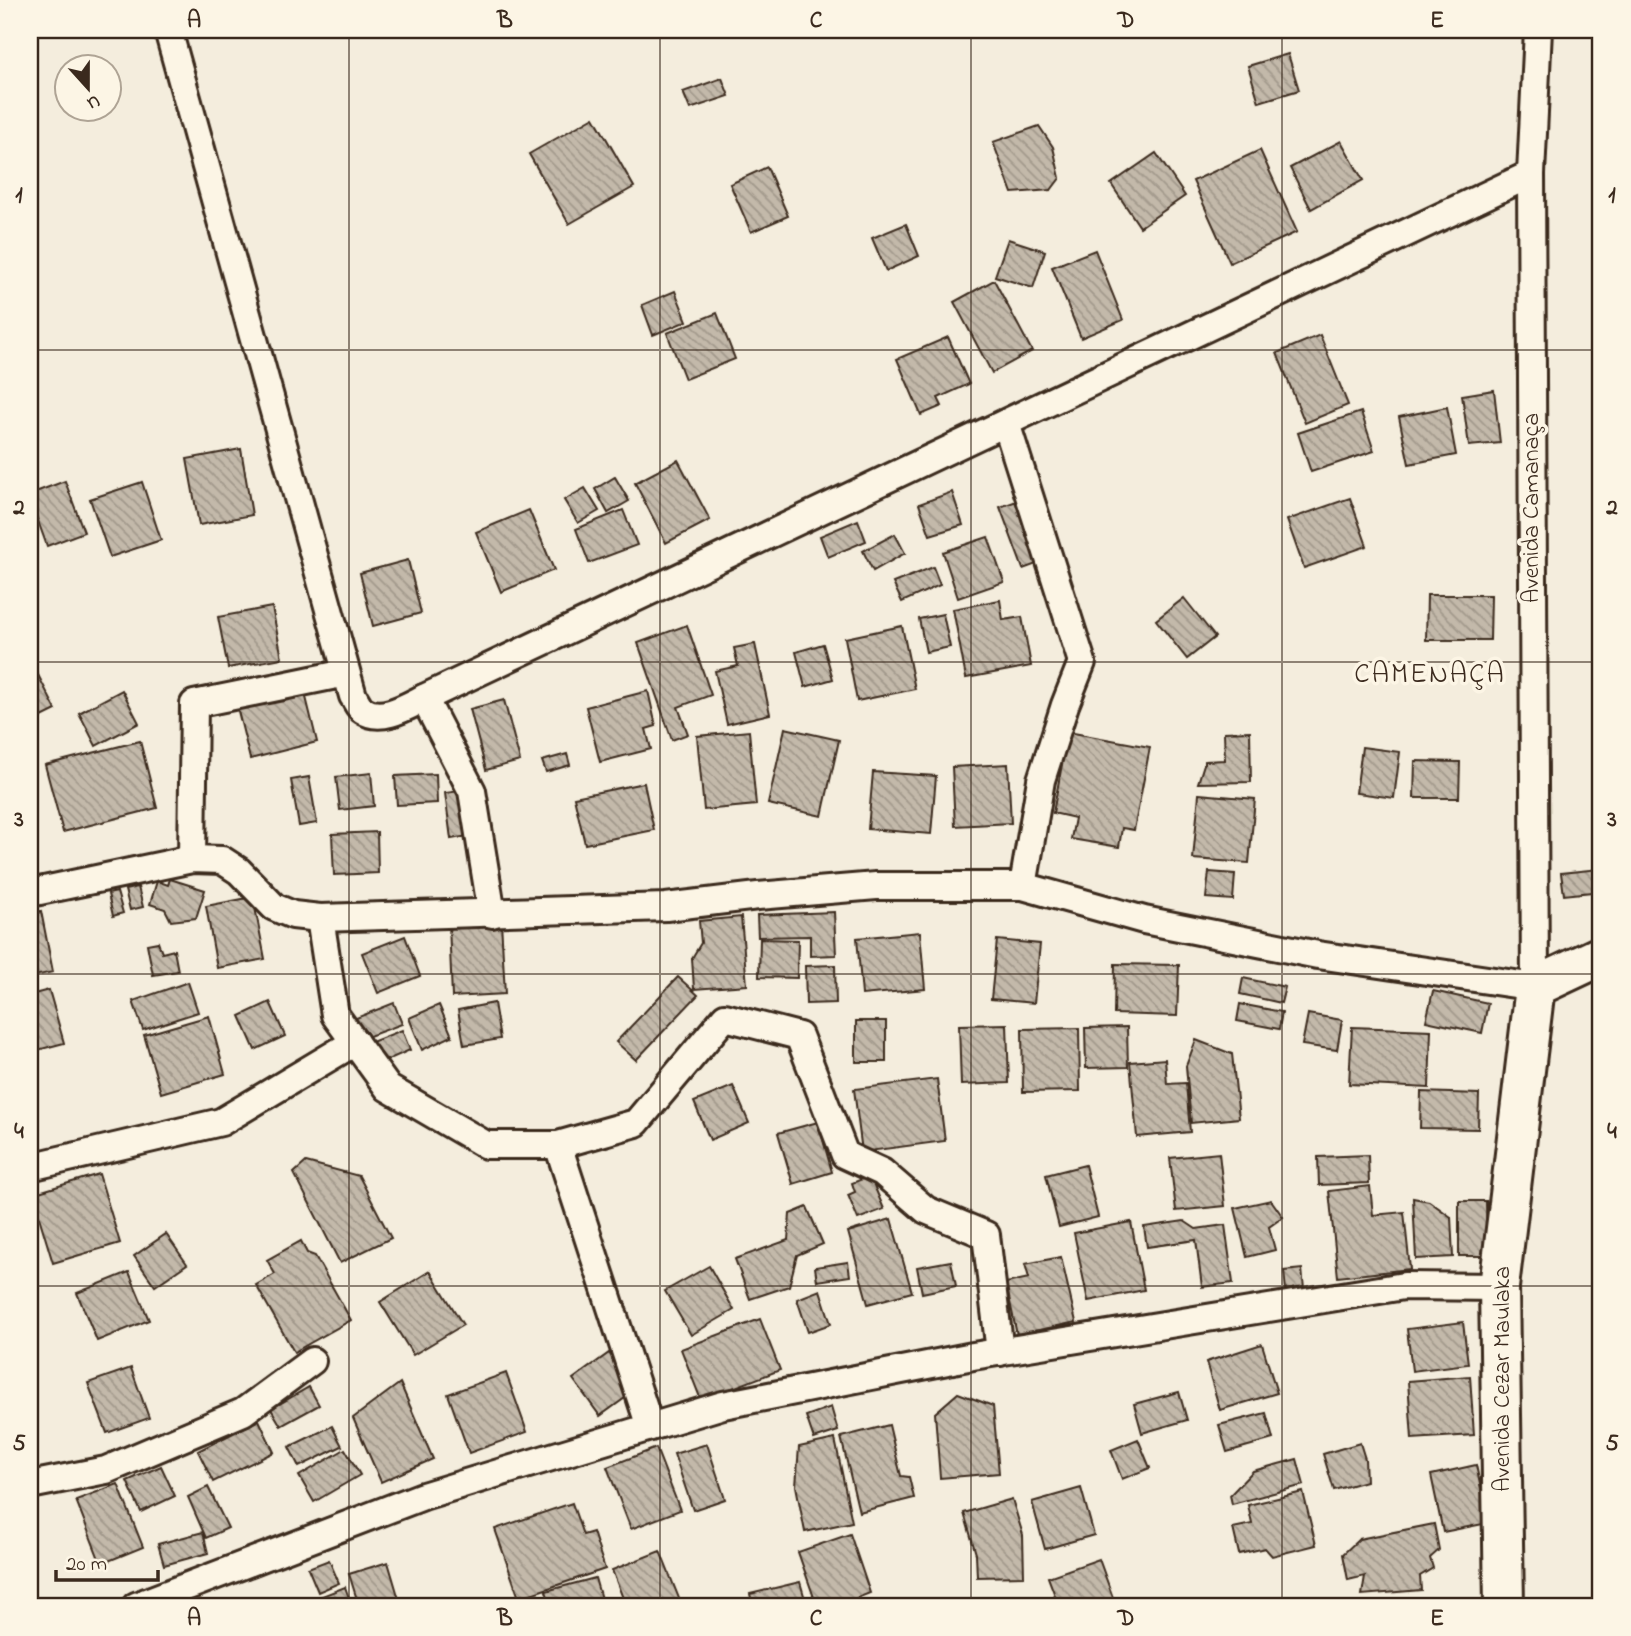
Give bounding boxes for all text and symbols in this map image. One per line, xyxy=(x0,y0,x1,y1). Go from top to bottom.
text: A xyxy=(187,5,201,38)
text: B xyxy=(496,5,513,38)
text: C xyxy=(810,5,823,38)
text: D xyxy=(1117,5,1134,38)
text: E xyxy=(1430,5,1444,38)
north arrow xyxy=(52,52,122,122)
text: U xyxy=(83,87,104,116)
text: 1 xyxy=(15,180,23,213)
text: 1 xyxy=(1608,180,1616,213)
street label: Avenida Camanaça xyxy=(1515,413,1550,603)
text: 2 xyxy=(12,492,25,525)
text: 2 xyxy=(1605,492,1618,525)
district label: CAMENAÇA xyxy=(1354,655,1506,696)
text: 3 xyxy=(13,804,24,837)
text: 3 xyxy=(1606,804,1617,837)
text: 4 xyxy=(14,1116,24,1149)
text: 4 xyxy=(1607,1116,1617,1149)
street label: Avenida Cezar Maulaka xyxy=(1486,1266,1521,1492)
text: 5 xyxy=(12,1428,26,1461)
text: 5 xyxy=(1605,1428,1619,1461)
scale bar xyxy=(56,1538,158,1582)
text: 20 m xyxy=(66,1550,107,1580)
text: A xyxy=(187,1603,201,1636)
text: B xyxy=(496,1603,513,1636)
text: C xyxy=(810,1603,823,1636)
text: D xyxy=(1117,1603,1134,1636)
text: E xyxy=(1430,1603,1444,1636)

